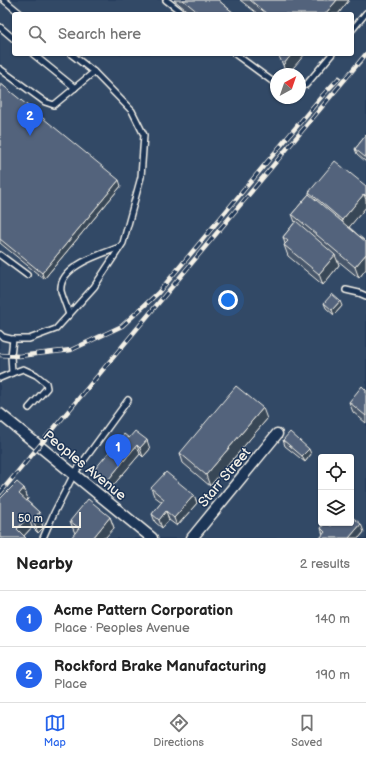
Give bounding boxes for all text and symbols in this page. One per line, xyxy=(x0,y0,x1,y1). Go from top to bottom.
search box xyxy=(12,12,354,56)
icon: search xyxy=(26,23,48,45)
text: Search here xyxy=(58,25,141,44)
north arrow xyxy=(270,68,306,104)
pin: 2 xyxy=(17,103,43,136)
your location xyxy=(218,290,238,310)
street label: Peoples Avenue xyxy=(40,427,130,504)
pin: 1 xyxy=(105,434,131,467)
street label: Starr Street xyxy=(195,444,255,510)
map controls xyxy=(318,454,354,526)
button: locate xyxy=(318,454,354,490)
button: layers xyxy=(318,490,354,526)
scale bar xyxy=(12,510,81,529)
text: 50 m xyxy=(18,512,43,525)
text: Nearby xyxy=(16,554,73,574)
text: 2 results xyxy=(300,556,350,572)
text: Acme Pattern Corporation xyxy=(54,601,233,620)
text: 1 xyxy=(26,611,32,627)
text: 140 m xyxy=(315,611,350,627)
text: Place · Peoples Avenue xyxy=(54,620,190,636)
text: Rockford Brake Manufacturing xyxy=(54,657,266,676)
text: 2 xyxy=(25,667,33,683)
text: 190 m xyxy=(316,667,350,683)
text: Place xyxy=(54,676,87,692)
tab: Map xyxy=(44,712,66,749)
tab: Directions xyxy=(153,712,204,749)
tab: Saved xyxy=(291,712,322,749)

